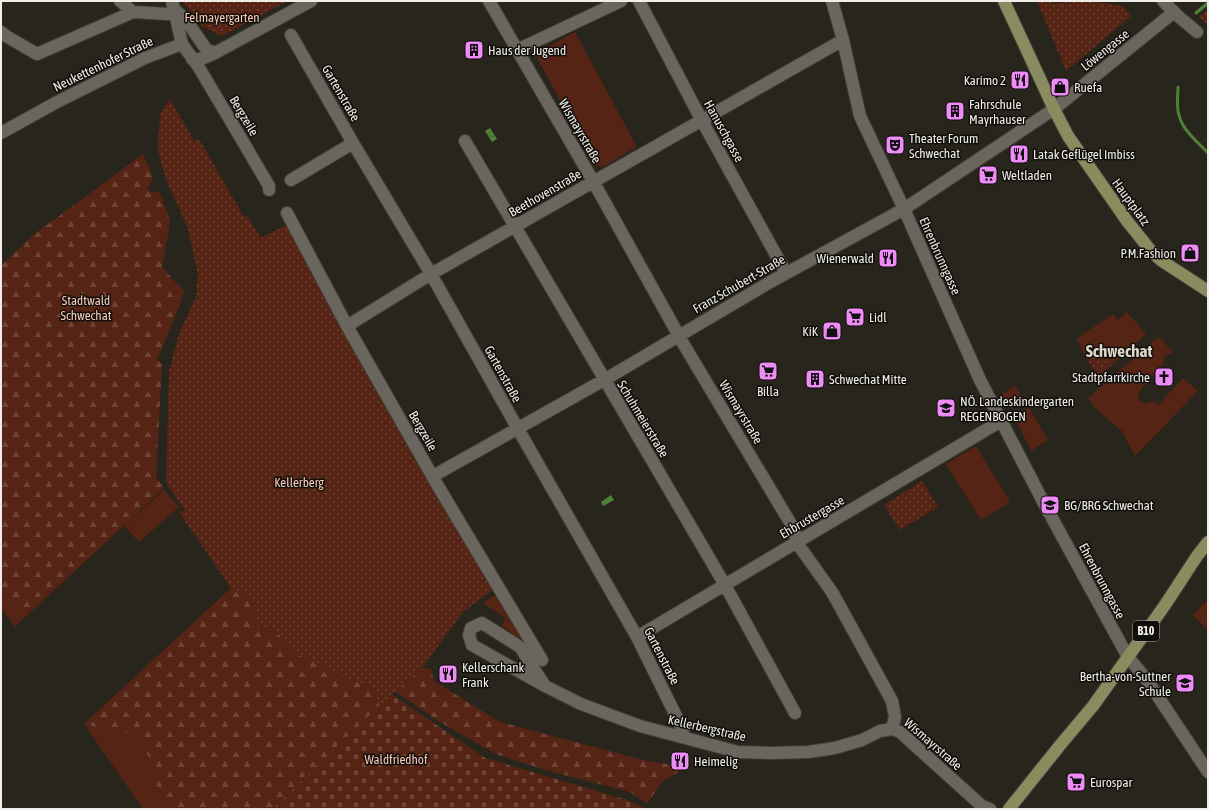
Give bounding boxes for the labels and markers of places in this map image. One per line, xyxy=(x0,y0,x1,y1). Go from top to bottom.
building icon: Haus der Jugend xyxy=(463,39,485,61)
place label: Haus der Jugend xyxy=(488,43,566,58)
restaurant icon: Karimo 2 xyxy=(1009,69,1031,91)
place label: Karimo 2 xyxy=(964,73,1006,88)
shop icon: Ruefa xyxy=(1049,76,1071,98)
place label: Ruefa xyxy=(1074,80,1102,95)
place label: Fahrschule Mayrhauser xyxy=(969,97,1026,127)
building icon: Fahrschule Mayrhauser xyxy=(944,100,966,122)
place label: Theater Forum Schwechat xyxy=(909,131,978,161)
theatre icon: Theater Forum Schwechat xyxy=(884,134,906,156)
restaurant icon: Latak Geflügel Imbiss xyxy=(1008,143,1030,165)
place label: Latak Geflügel Imbiss xyxy=(1033,147,1135,162)
supermarket icon: Weltladen xyxy=(977,164,999,186)
place label: Weltladen xyxy=(1002,168,1052,183)
shop icon: P.M.Fashion xyxy=(1179,242,1201,264)
place label: P.M.Fashion xyxy=(1120,246,1176,261)
restaurant icon: Wienerwald xyxy=(877,247,899,269)
place label: Wienerwald xyxy=(816,251,874,266)
supermarket icon: Lidl xyxy=(844,306,866,328)
place label: Lidl xyxy=(869,310,887,325)
shop icon: KiK xyxy=(821,320,843,342)
place label: KiK xyxy=(802,324,819,339)
supermarket icon: Billa xyxy=(757,360,779,382)
church icon: Stadtpfarrkirche xyxy=(1153,366,1175,388)
building icon: Schwechat Mitte xyxy=(804,368,826,390)
place label: Stadtpfarrkirche xyxy=(1072,370,1150,385)
place label: Schwechat Mitte xyxy=(829,372,907,387)
place label: Billa xyxy=(757,384,779,399)
place label: NÖ. Landeskindergarten REGENBOGEN xyxy=(960,394,1074,424)
school or university icon: NÖ. Landeskindergarten REGENBOGEN xyxy=(935,397,957,419)
school or university icon: BG/BRG Schwechat xyxy=(1039,494,1061,516)
place label: BG/BRG Schwechat xyxy=(1064,498,1154,513)
place label: Kellerschank Frank xyxy=(462,660,525,690)
restaurant icon: Kellerschank Frank xyxy=(437,663,459,685)
place label: Bertha-von-Suttner Schule xyxy=(1080,669,1171,699)
school or university icon: Bertha-von-Suttner Schule xyxy=(1174,672,1196,694)
restaurant icon: Heimelig xyxy=(669,750,691,772)
place label: Heimelig xyxy=(694,754,738,769)
supermarket icon: Eurospar xyxy=(1065,771,1087,793)
place label: Eurospar xyxy=(1090,775,1133,790)

